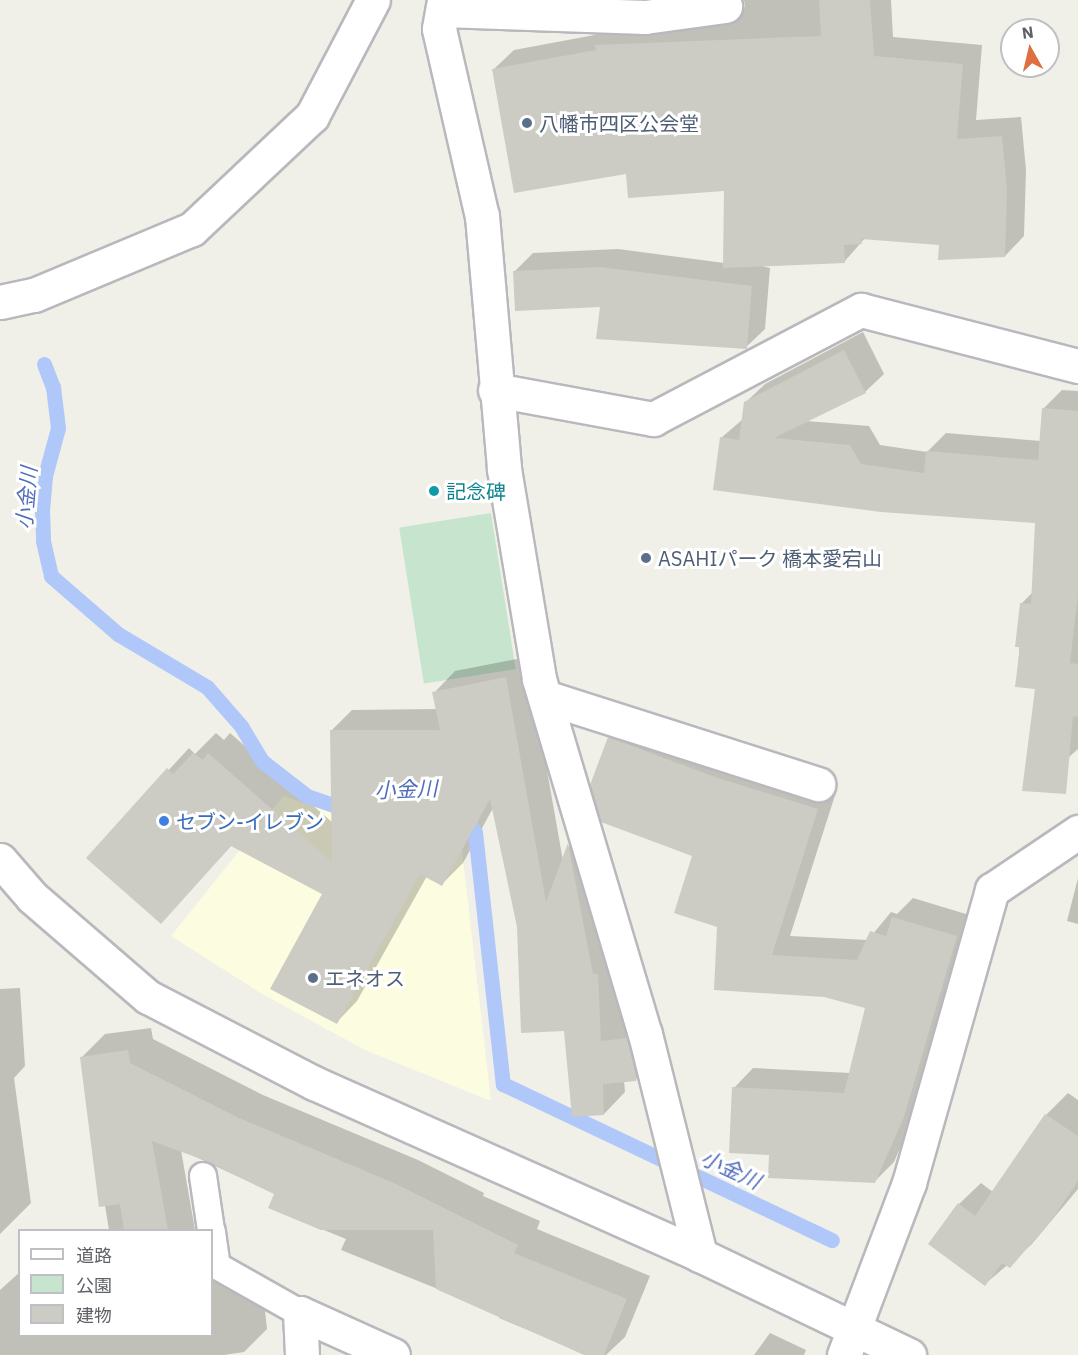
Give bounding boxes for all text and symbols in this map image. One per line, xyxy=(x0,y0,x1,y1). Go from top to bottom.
north arrow xyxy=(1000,18,1060,78)
text: N xyxy=(1021,21,1035,43)
place label: 八幡市四区公会堂 xyxy=(539,111,699,135)
marker: 八幡市四区公会堂 xyxy=(520,116,534,130)
water label: 小金川 xyxy=(11,466,41,530)
place label: 記念碑 xyxy=(446,479,506,503)
marker: 記念碑 xyxy=(427,484,441,498)
place label: ASAHIパーク 橋本愛宕山 xyxy=(658,546,882,570)
marker: ASAHIパーク 橋本愛宕山 xyxy=(639,551,653,565)
water label: 小金川 xyxy=(374,775,438,803)
place label: セブン-イレブン xyxy=(176,809,324,833)
marker: セブン-イレブン xyxy=(157,814,171,828)
place label: エネオス xyxy=(325,966,405,990)
marker: エネオス xyxy=(306,971,320,985)
water label: 小金川 xyxy=(697,1144,765,1194)
legend xyxy=(18,1229,213,1337)
text: 道路 xyxy=(76,1244,112,1267)
text: 公園 xyxy=(76,1274,112,1297)
text: 建物 xyxy=(76,1304,112,1327)

